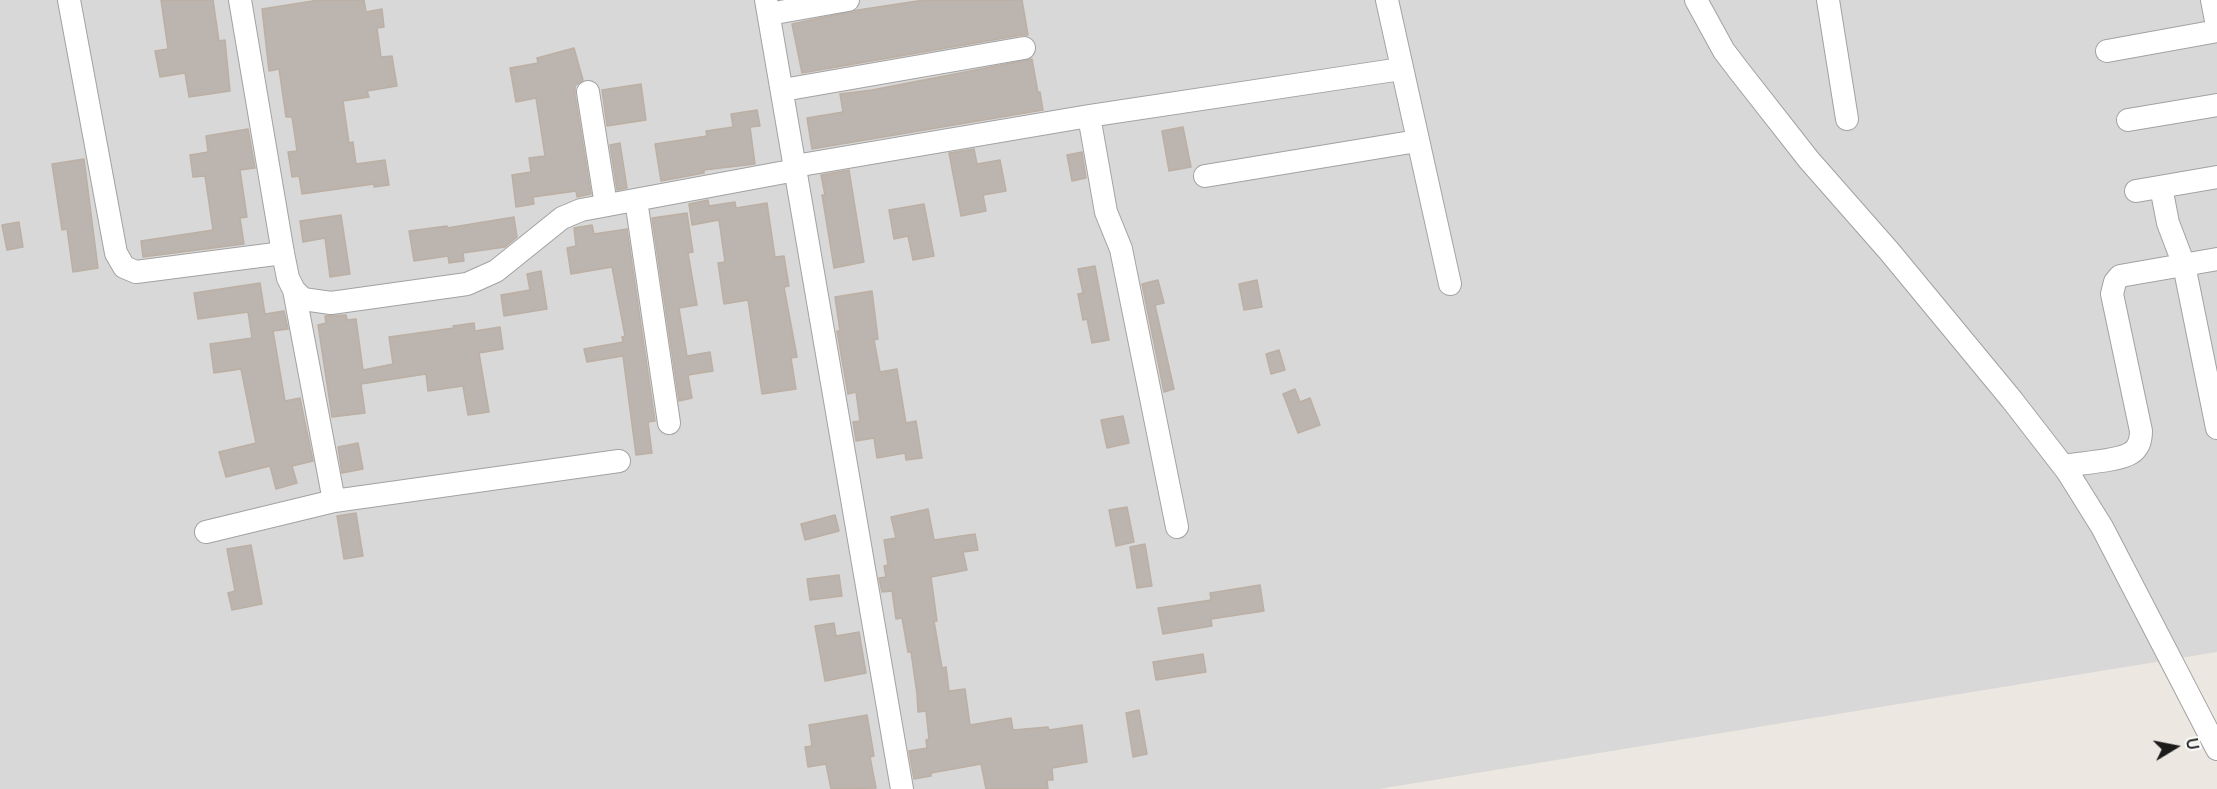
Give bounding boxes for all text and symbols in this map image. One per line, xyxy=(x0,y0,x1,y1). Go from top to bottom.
north arrow xyxy=(2145,717,2205,777)
text: U xyxy=(2181,736,2205,751)

